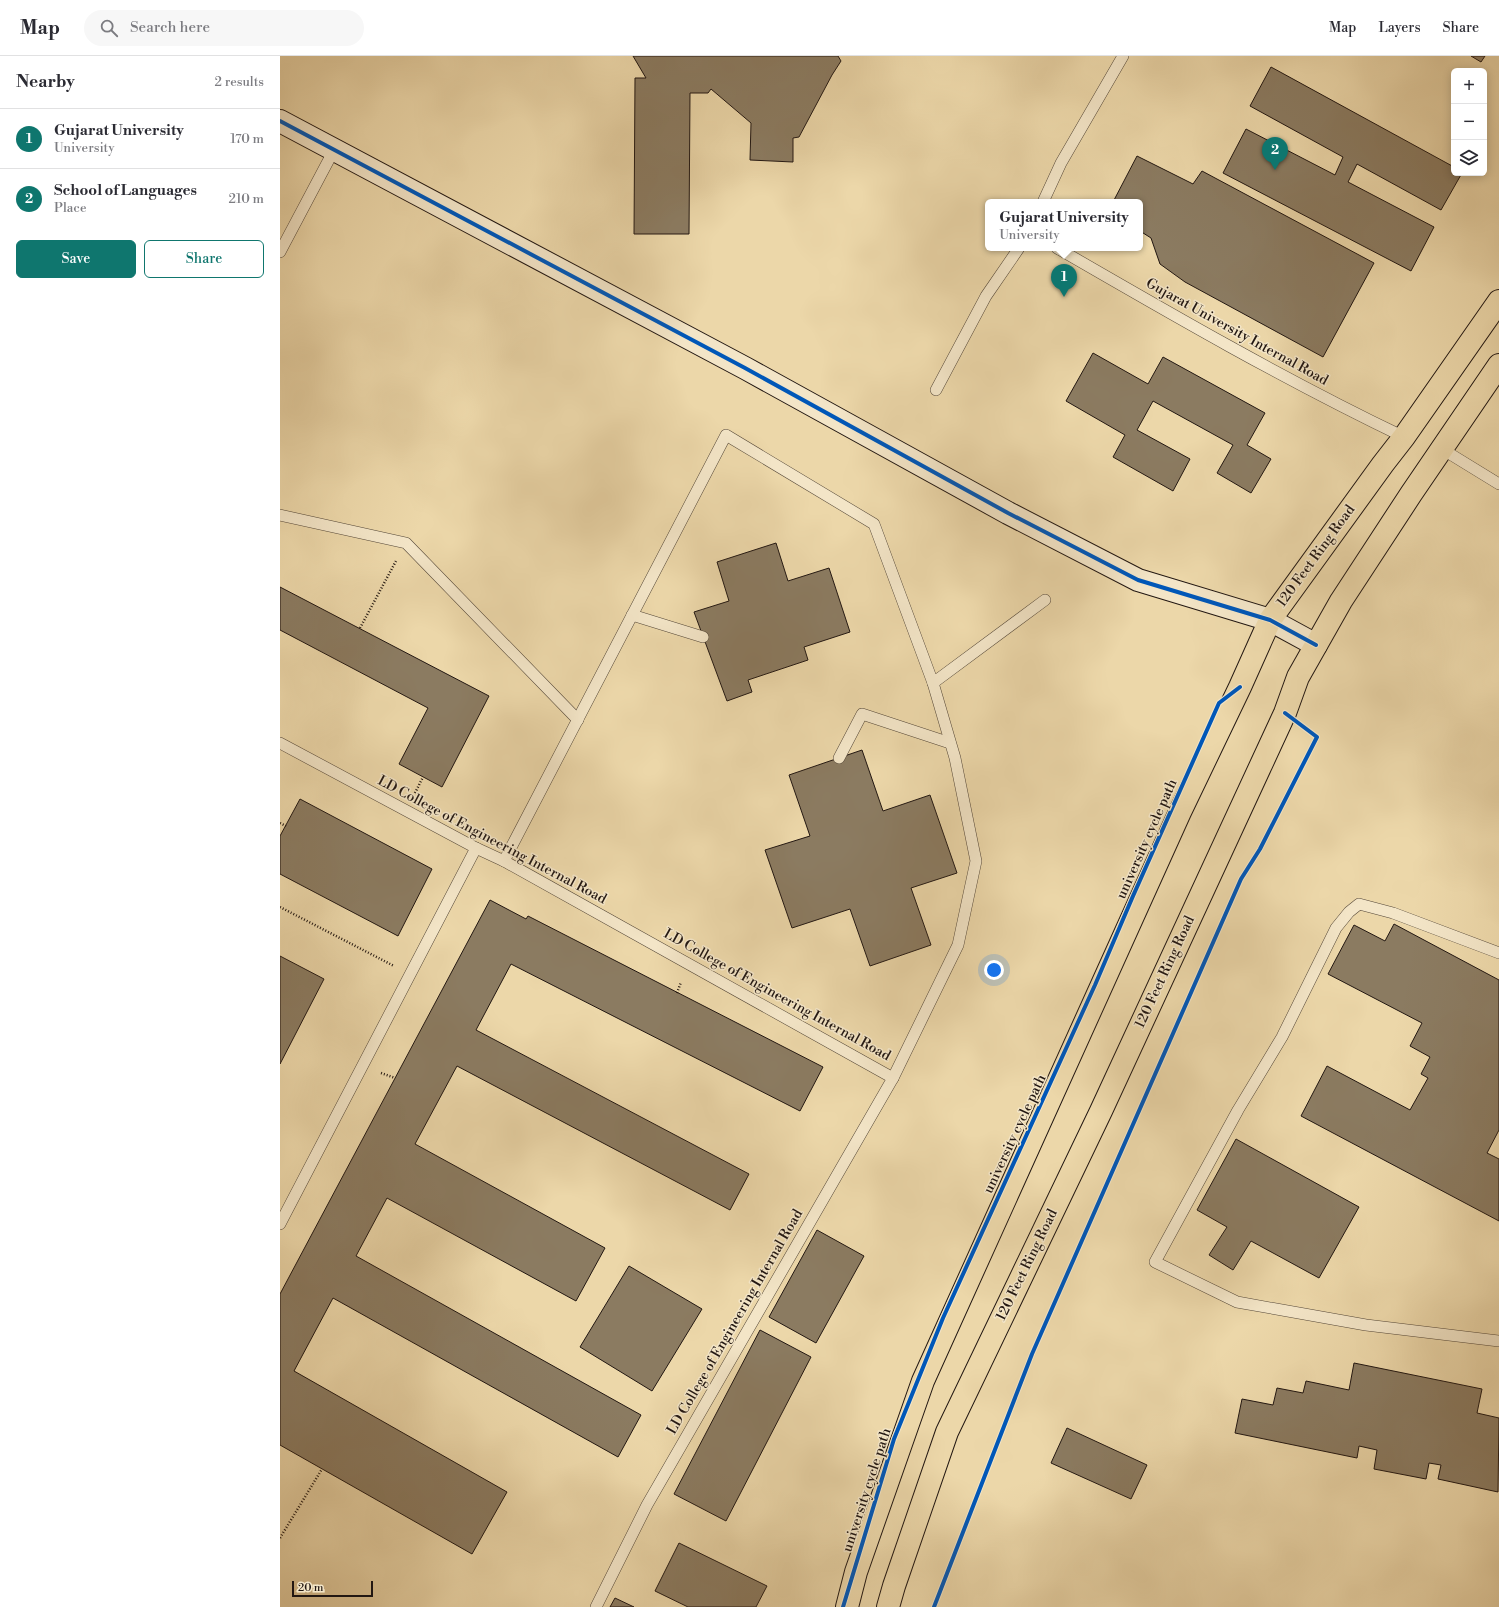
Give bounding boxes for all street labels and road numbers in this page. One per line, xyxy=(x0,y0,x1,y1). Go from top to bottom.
street label: Gujarat University Internal Road xyxy=(1143,274,1331,390)
street label: 120 Feet Ring Road xyxy=(1273,501,1359,611)
street label: LD College of Engineering Internal Road xyxy=(374,772,610,908)
street label: university cycle path xyxy=(1112,776,1182,902)
street label: 120 Feet Ring Road xyxy=(1131,913,1199,1031)
street label: LD College of Engineering Internal Road xyxy=(660,925,894,1065)
street label: university cycle path xyxy=(980,1071,1051,1196)
street label: LD College of Engineering Internal Road xyxy=(663,1206,807,1438)
street label: 120 Feet Ring Road xyxy=(992,1206,1062,1324)
street label: university cycle path xyxy=(838,1425,896,1554)

